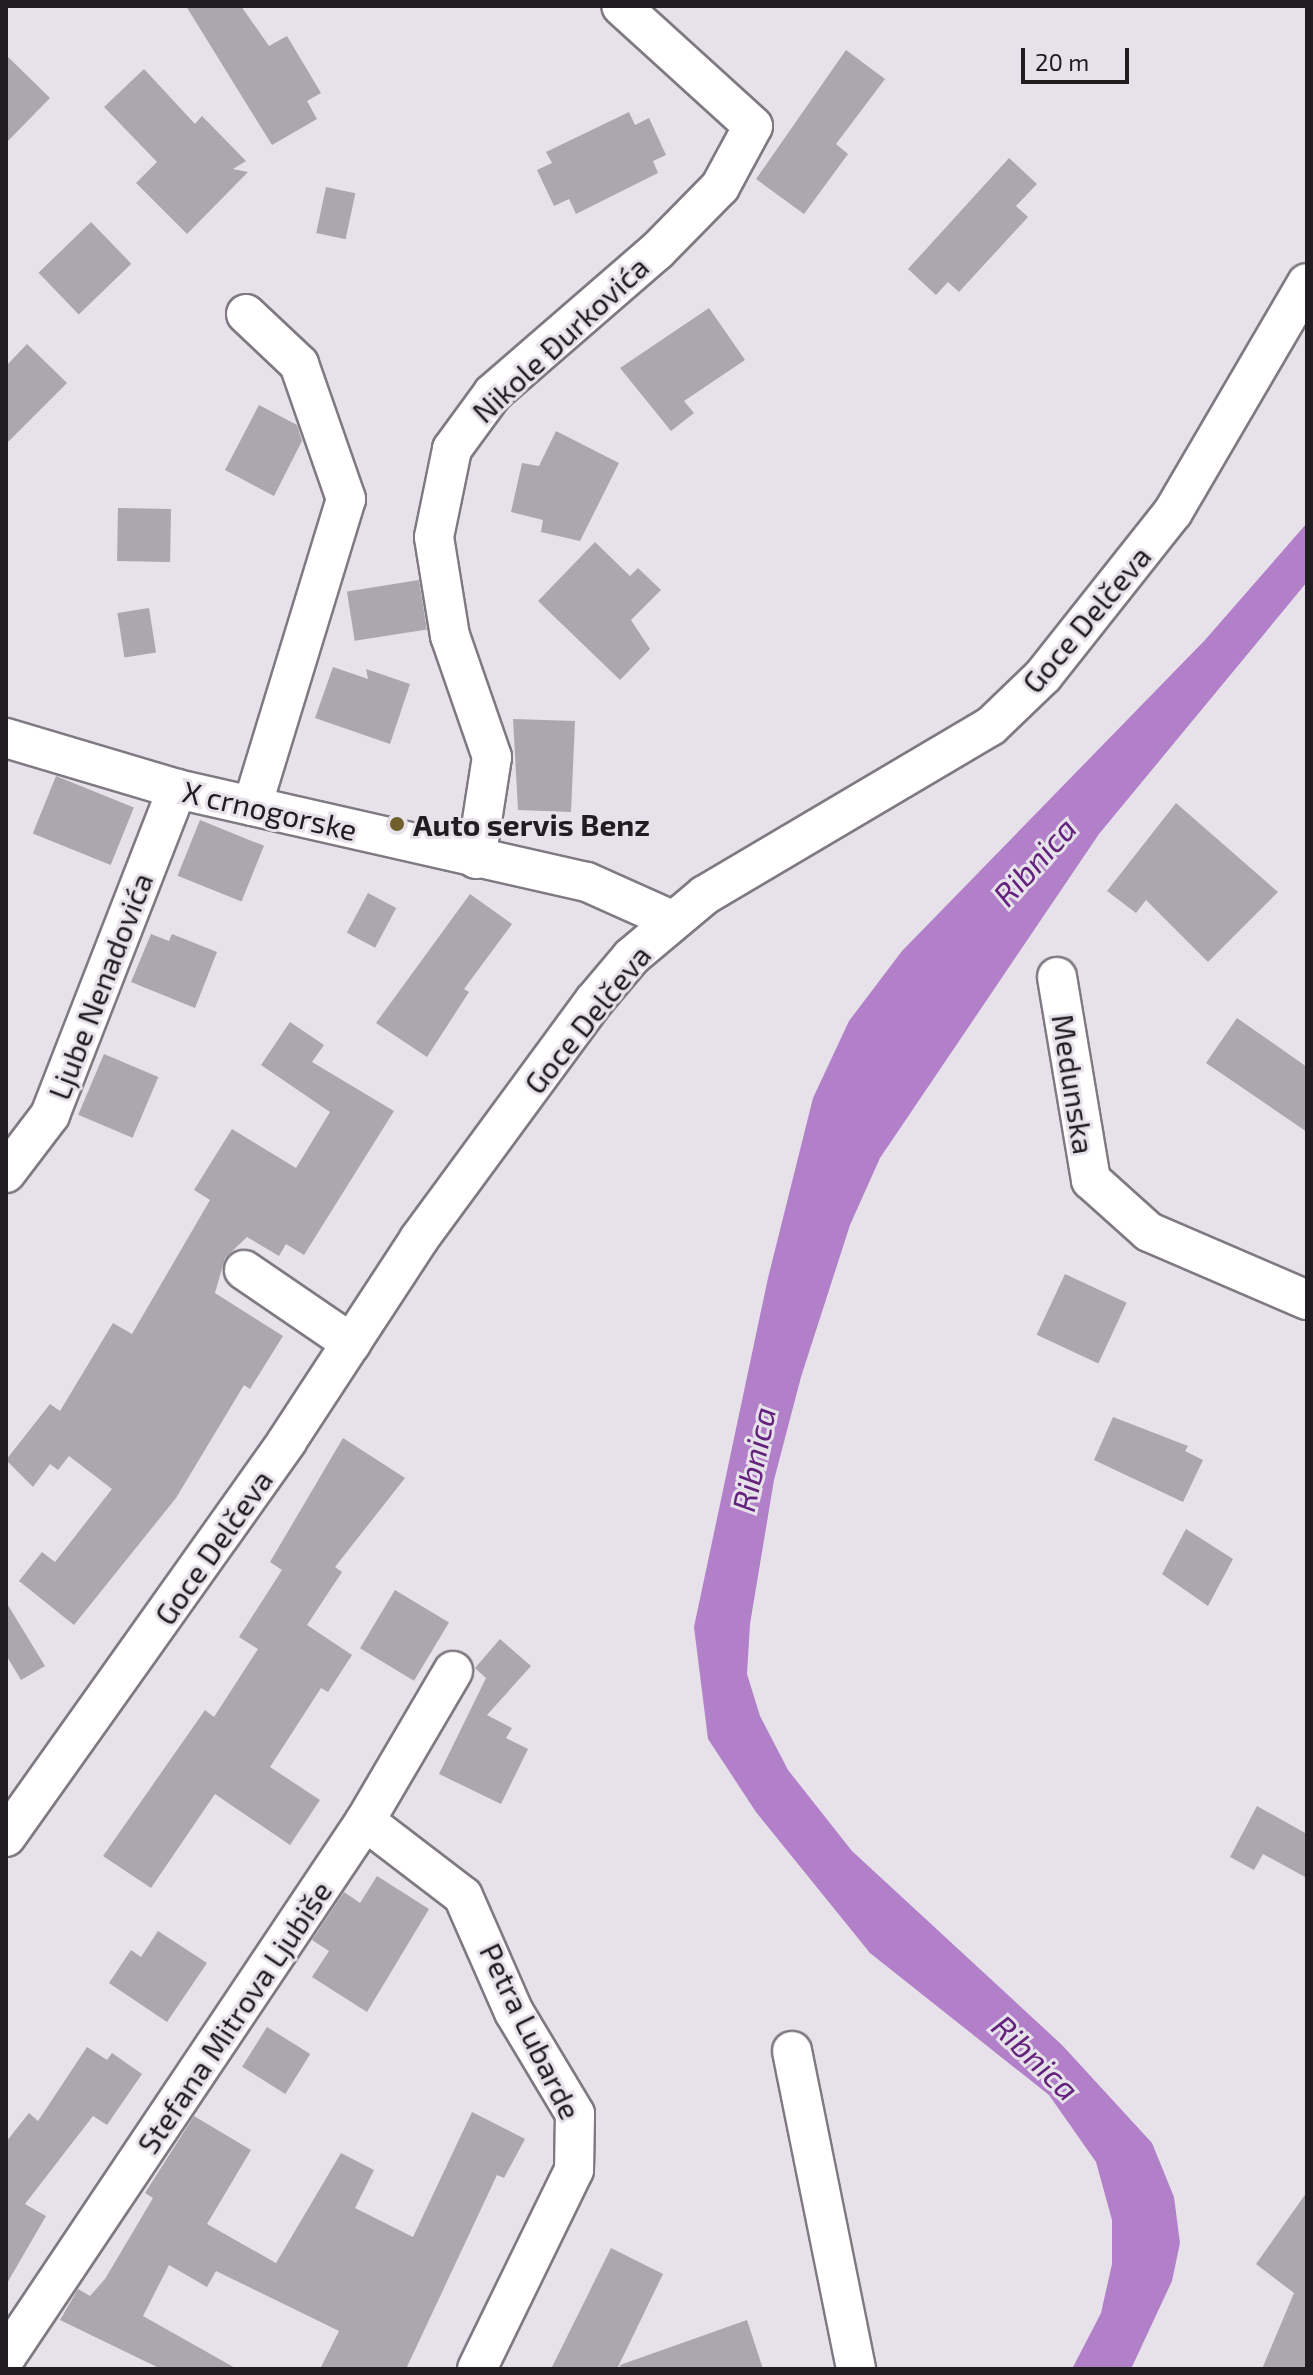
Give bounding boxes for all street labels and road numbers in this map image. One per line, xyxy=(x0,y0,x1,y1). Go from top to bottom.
street label: Nikole Đurkovića xyxy=(465,248,655,430)
street label: Goce Delčeva xyxy=(1014,538,1158,700)
street label: X crnogorske xyxy=(179,772,361,848)
street label: Ljube Nenadovića xyxy=(40,868,160,1104)
street label: Goce Delčeva xyxy=(516,937,658,1101)
street label: Medunska xyxy=(1045,1011,1103,1157)
street label: Goce Delčeva xyxy=(146,1463,280,1631)
street label: Stefana Mitrova Ljubiše xyxy=(129,1874,339,2160)
street label: Petra Lubarde xyxy=(473,1937,589,2125)

